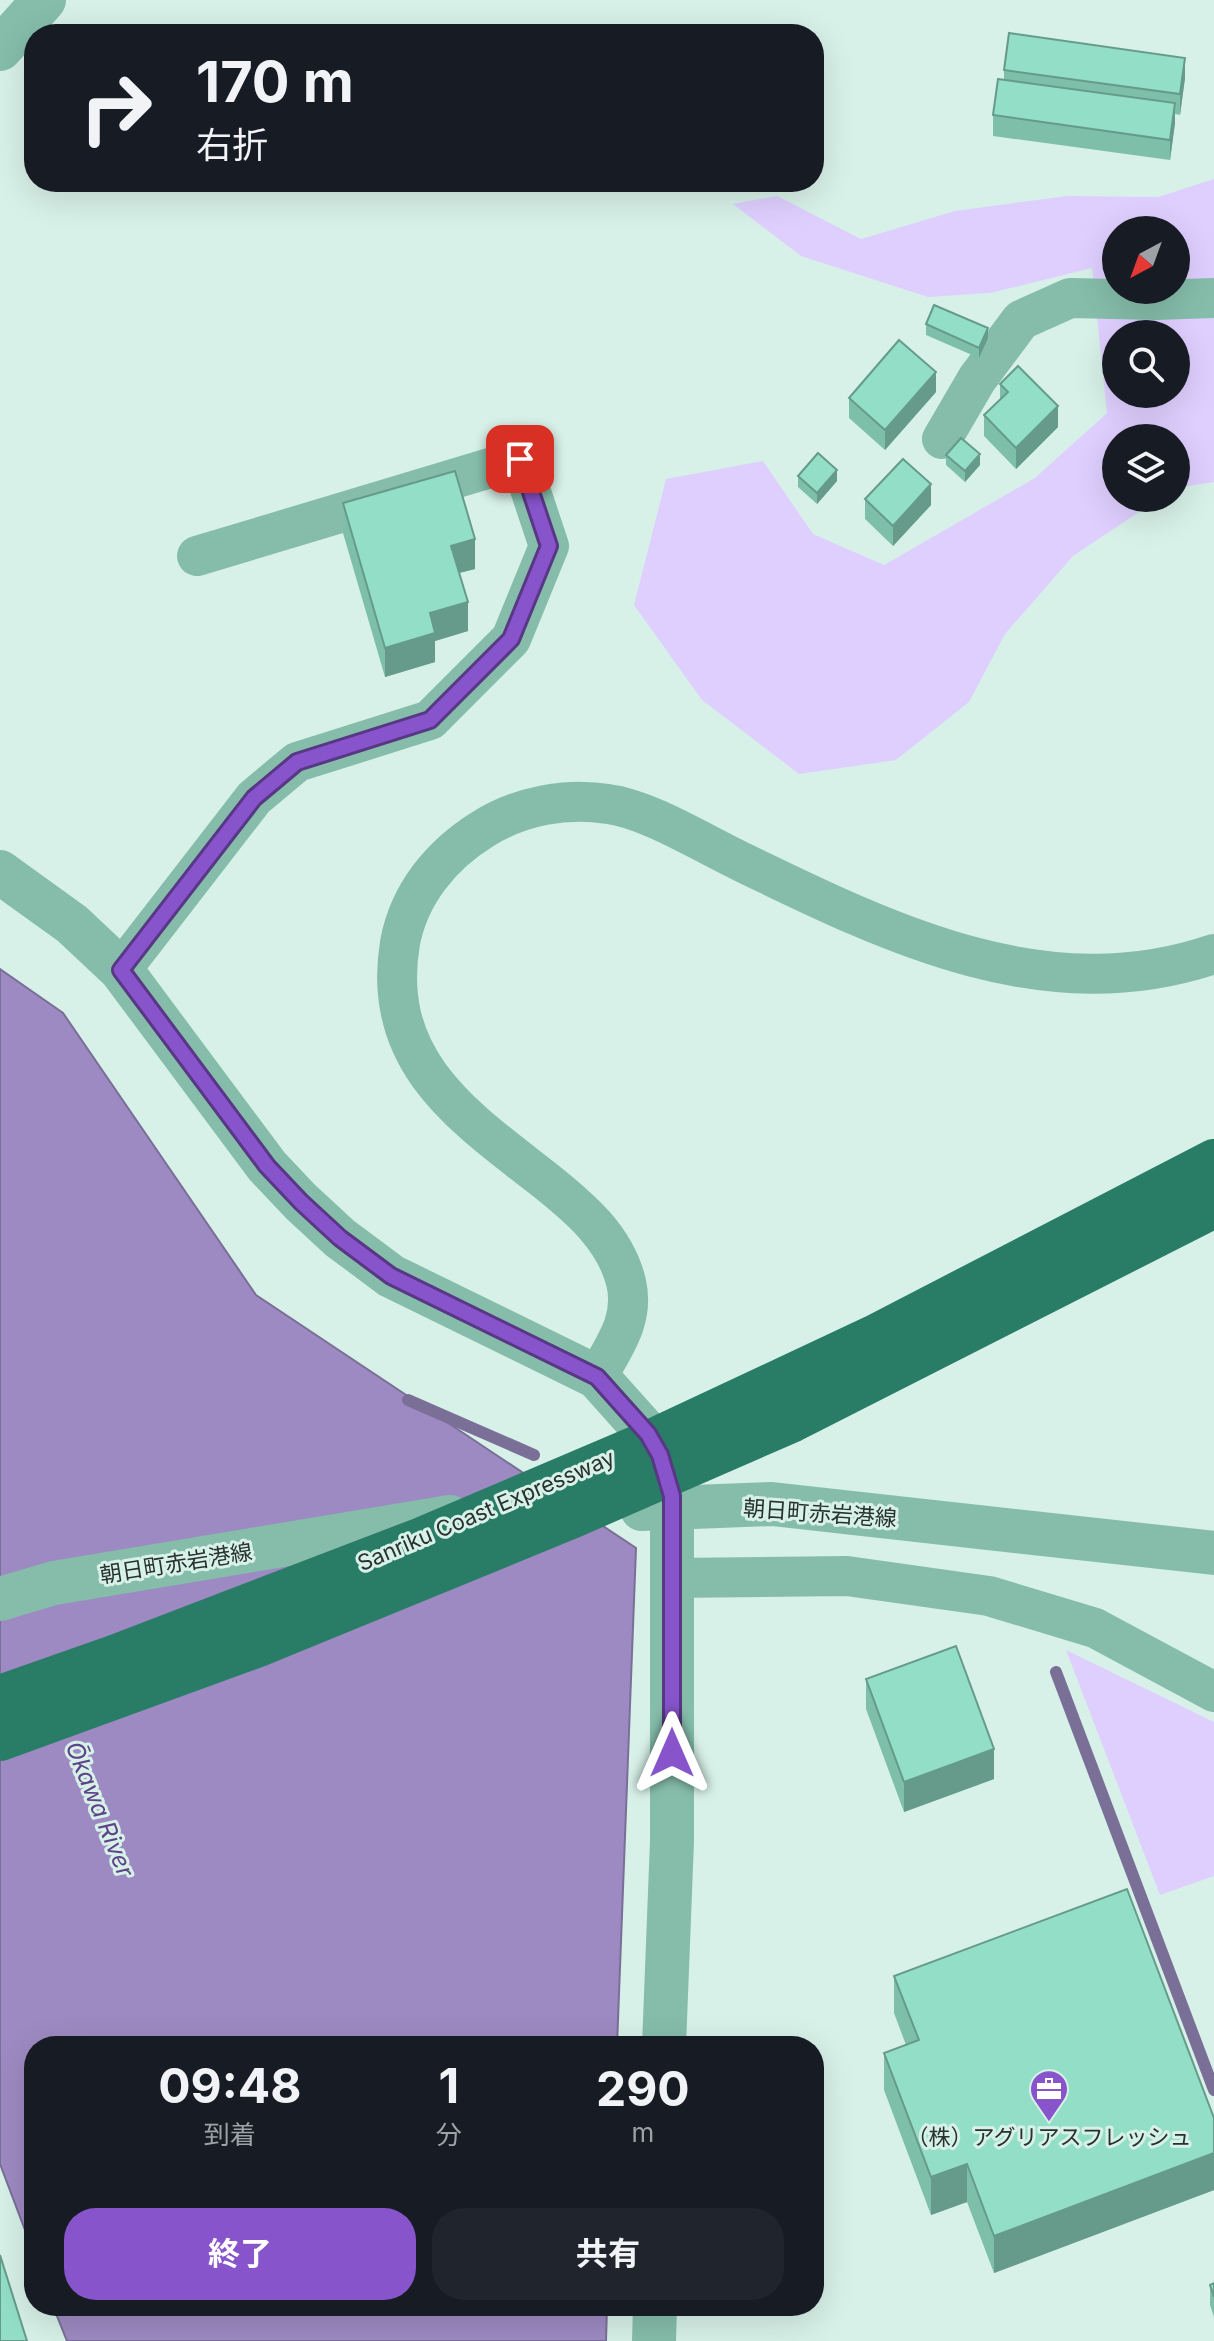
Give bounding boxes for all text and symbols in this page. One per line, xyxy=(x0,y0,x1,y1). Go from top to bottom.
text: 170 m xyxy=(196,48,354,116)
icon: right xyxy=(64,56,168,160)
text: 右折 xyxy=(196,123,268,167)
north arrow xyxy=(1102,216,1190,304)
map controls xyxy=(1102,216,1190,512)
button: search xyxy=(1102,320,1190,408)
button: layers xyxy=(1102,424,1190,512)
pin xyxy=(486,425,554,493)
icon: arrive xyxy=(498,437,542,481)
street label: Sanriku Coast Expressway xyxy=(354,1444,618,1576)
street label: 朝日町赤岩港線 xyxy=(742,1495,898,1531)
street label: 朝日町赤岩港線 xyxy=(98,1538,254,1588)
position arrow xyxy=(630,1711,714,1795)
water label: Ōkawa River xyxy=(60,1737,141,1882)
text: 09:48 xyxy=(158,2056,302,2115)
text: 1 xyxy=(438,2056,459,2115)
text: 290 xyxy=(596,2059,690,2118)
office icon: （株）アグリアスフレッシュ xyxy=(1028,2068,1070,2123)
text: m xyxy=(631,2117,654,2148)
text: 到着 xyxy=(204,2119,256,2150)
text: 分 xyxy=(436,2119,462,2150)
place label: （株）アグリアスフレッシュ xyxy=(907,2124,1191,2150)
button: 終了 xyxy=(64,2208,416,2300)
button: 共有 xyxy=(432,2208,784,2300)

